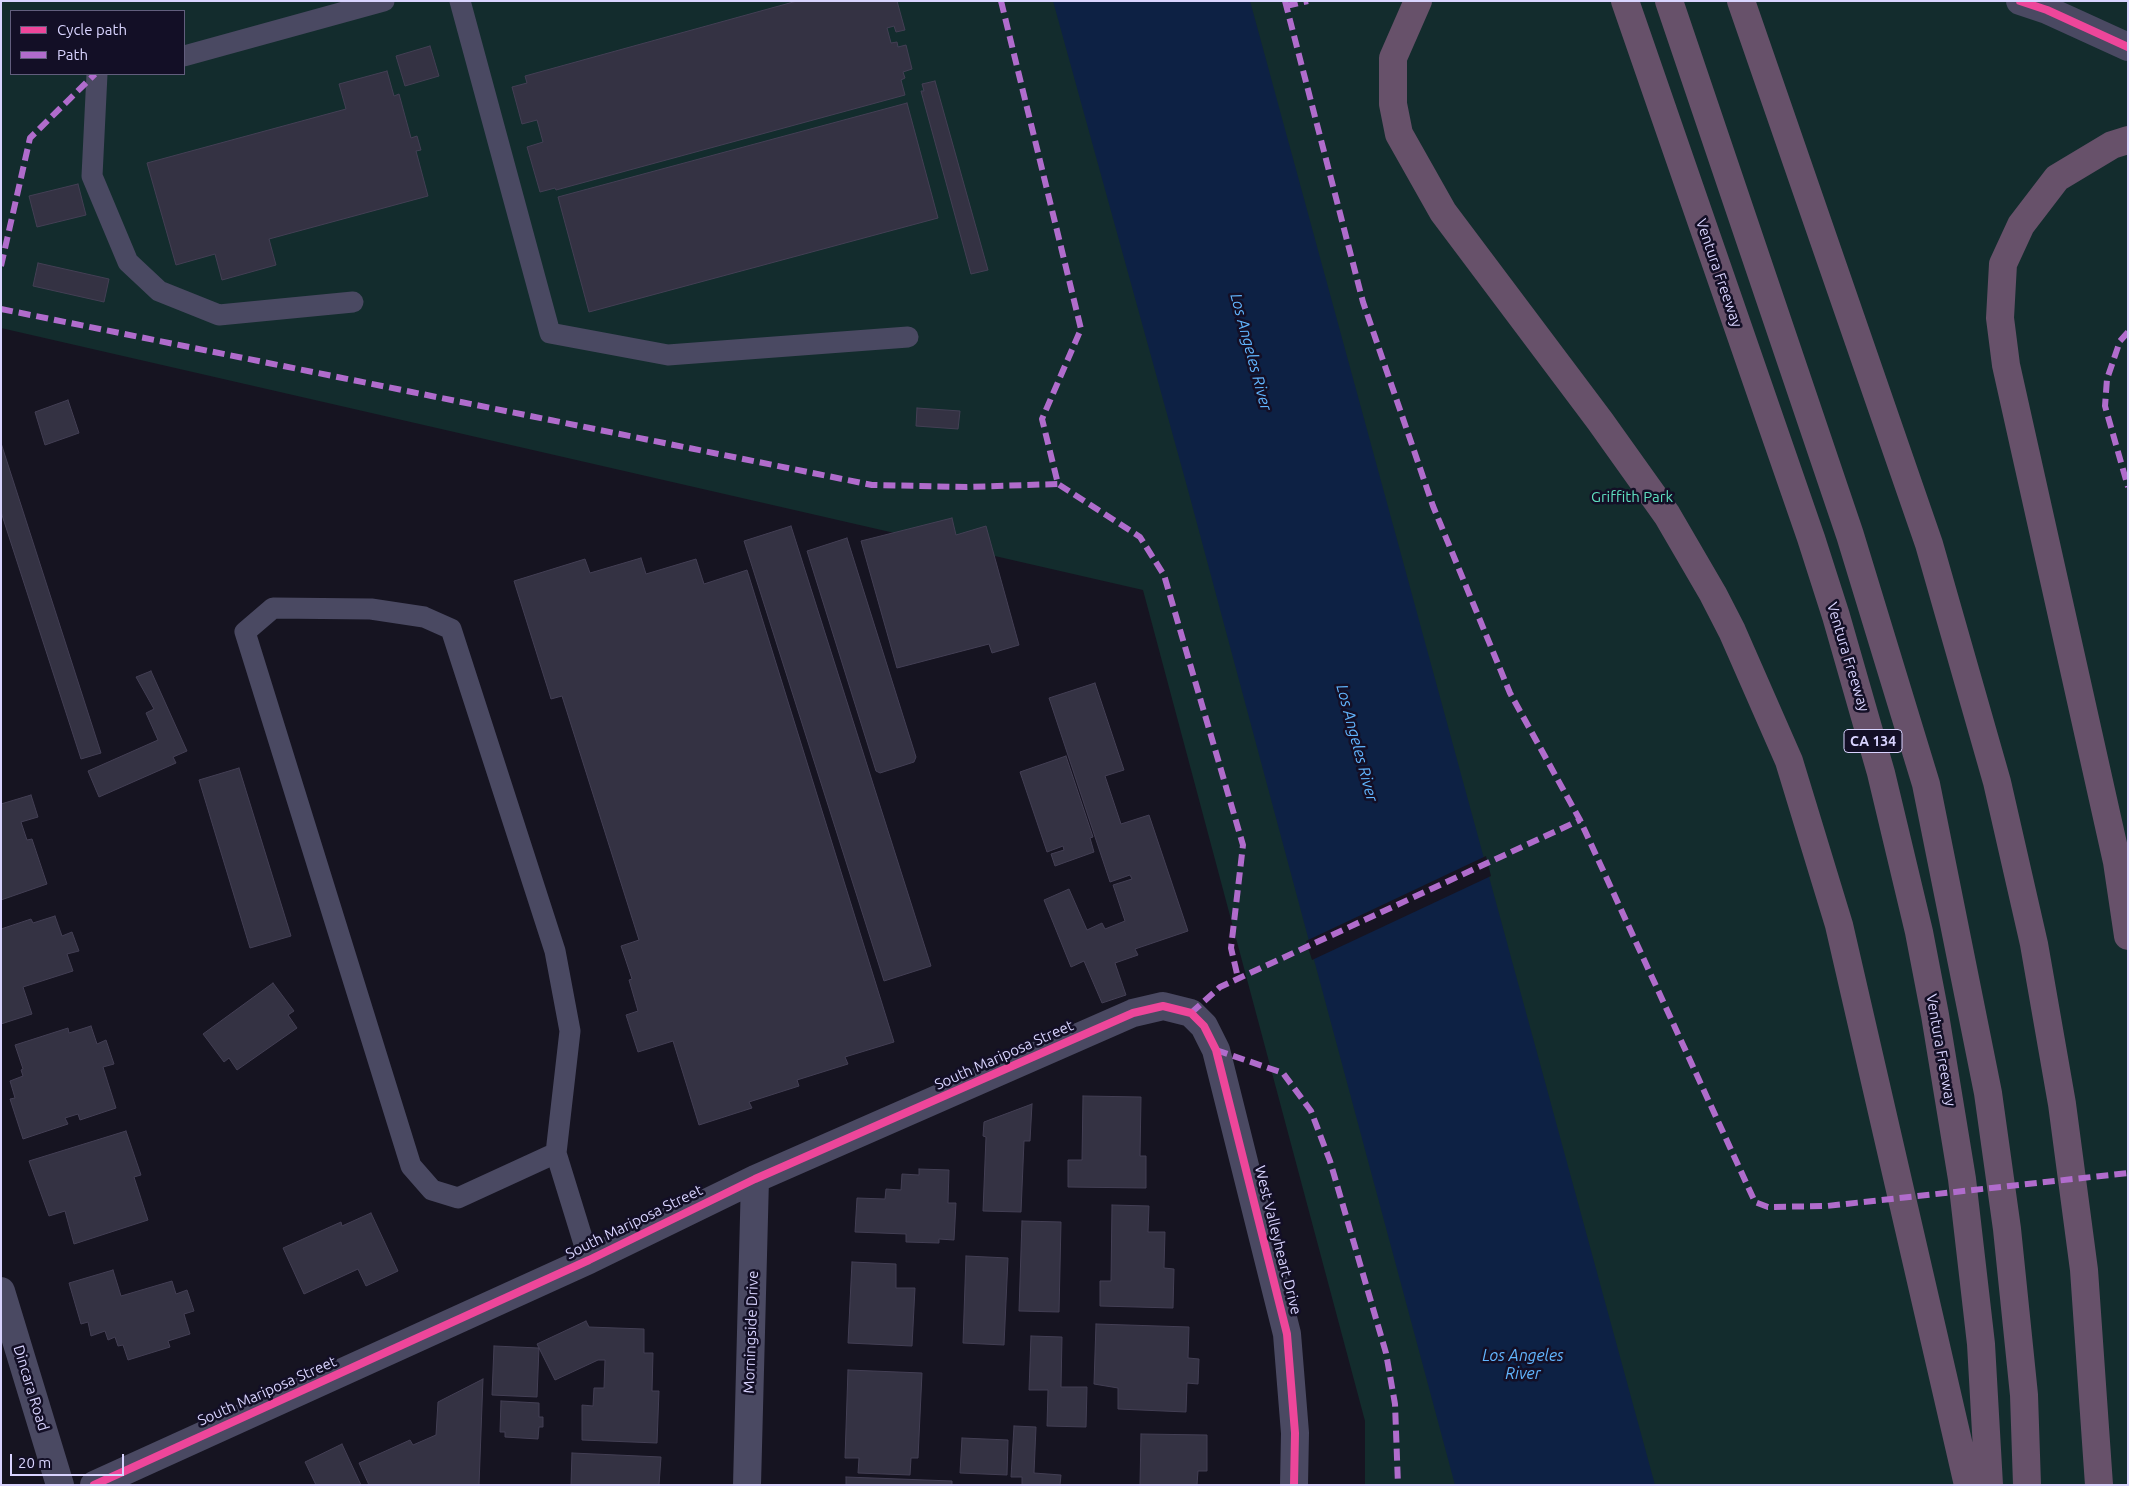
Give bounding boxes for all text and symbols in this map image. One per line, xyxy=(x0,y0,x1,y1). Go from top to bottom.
legend xyxy=(10,10,185,75)
text: Cycle path xyxy=(57,21,127,38)
text: Path xyxy=(57,46,88,63)
street label: Ventura Freeway xyxy=(1692,216,1746,330)
water label: Los Angeles River xyxy=(1226,291,1276,413)
park label: Griffith Park xyxy=(1591,488,1673,506)
street label: Ventura Freeway xyxy=(1823,600,1873,714)
water label: Los Angeles River xyxy=(1332,682,1382,804)
road number: CA 134 xyxy=(1844,729,1902,752)
street label: Ventura Freeway xyxy=(1922,993,1960,1107)
street label: South Mariposa Street xyxy=(932,1016,1076,1094)
street label: West Valleyheart Drive xyxy=(1251,1164,1305,1316)
street label: South Mariposa Street xyxy=(563,1181,705,1263)
street label: Morningside Drive xyxy=(740,1270,762,1394)
street label: Dincara Road xyxy=(9,1343,53,1433)
water label: Los Angeles River xyxy=(1482,1346,1564,1384)
street label: South Mariposa Street xyxy=(195,1352,339,1430)
scale bar xyxy=(12,1444,126,1476)
text: 20 m xyxy=(18,1454,51,1471)

